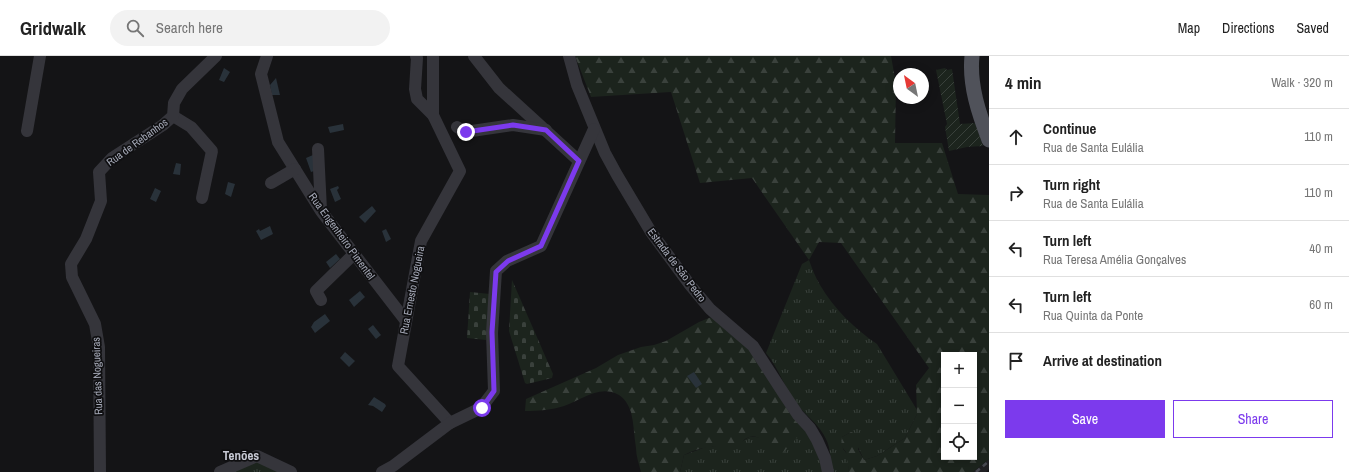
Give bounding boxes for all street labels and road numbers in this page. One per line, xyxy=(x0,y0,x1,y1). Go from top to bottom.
street label: Rua de Rebanhos xyxy=(103,115,171,169)
street label: Rua Engenheiro Pimentel xyxy=(306,190,378,282)
street label: Estrada de São Pedro xyxy=(645,225,709,305)
street label: Rua Ernesto Nogueira xyxy=(397,245,427,335)
street label: Rua das Nogueiras xyxy=(89,336,105,415)

